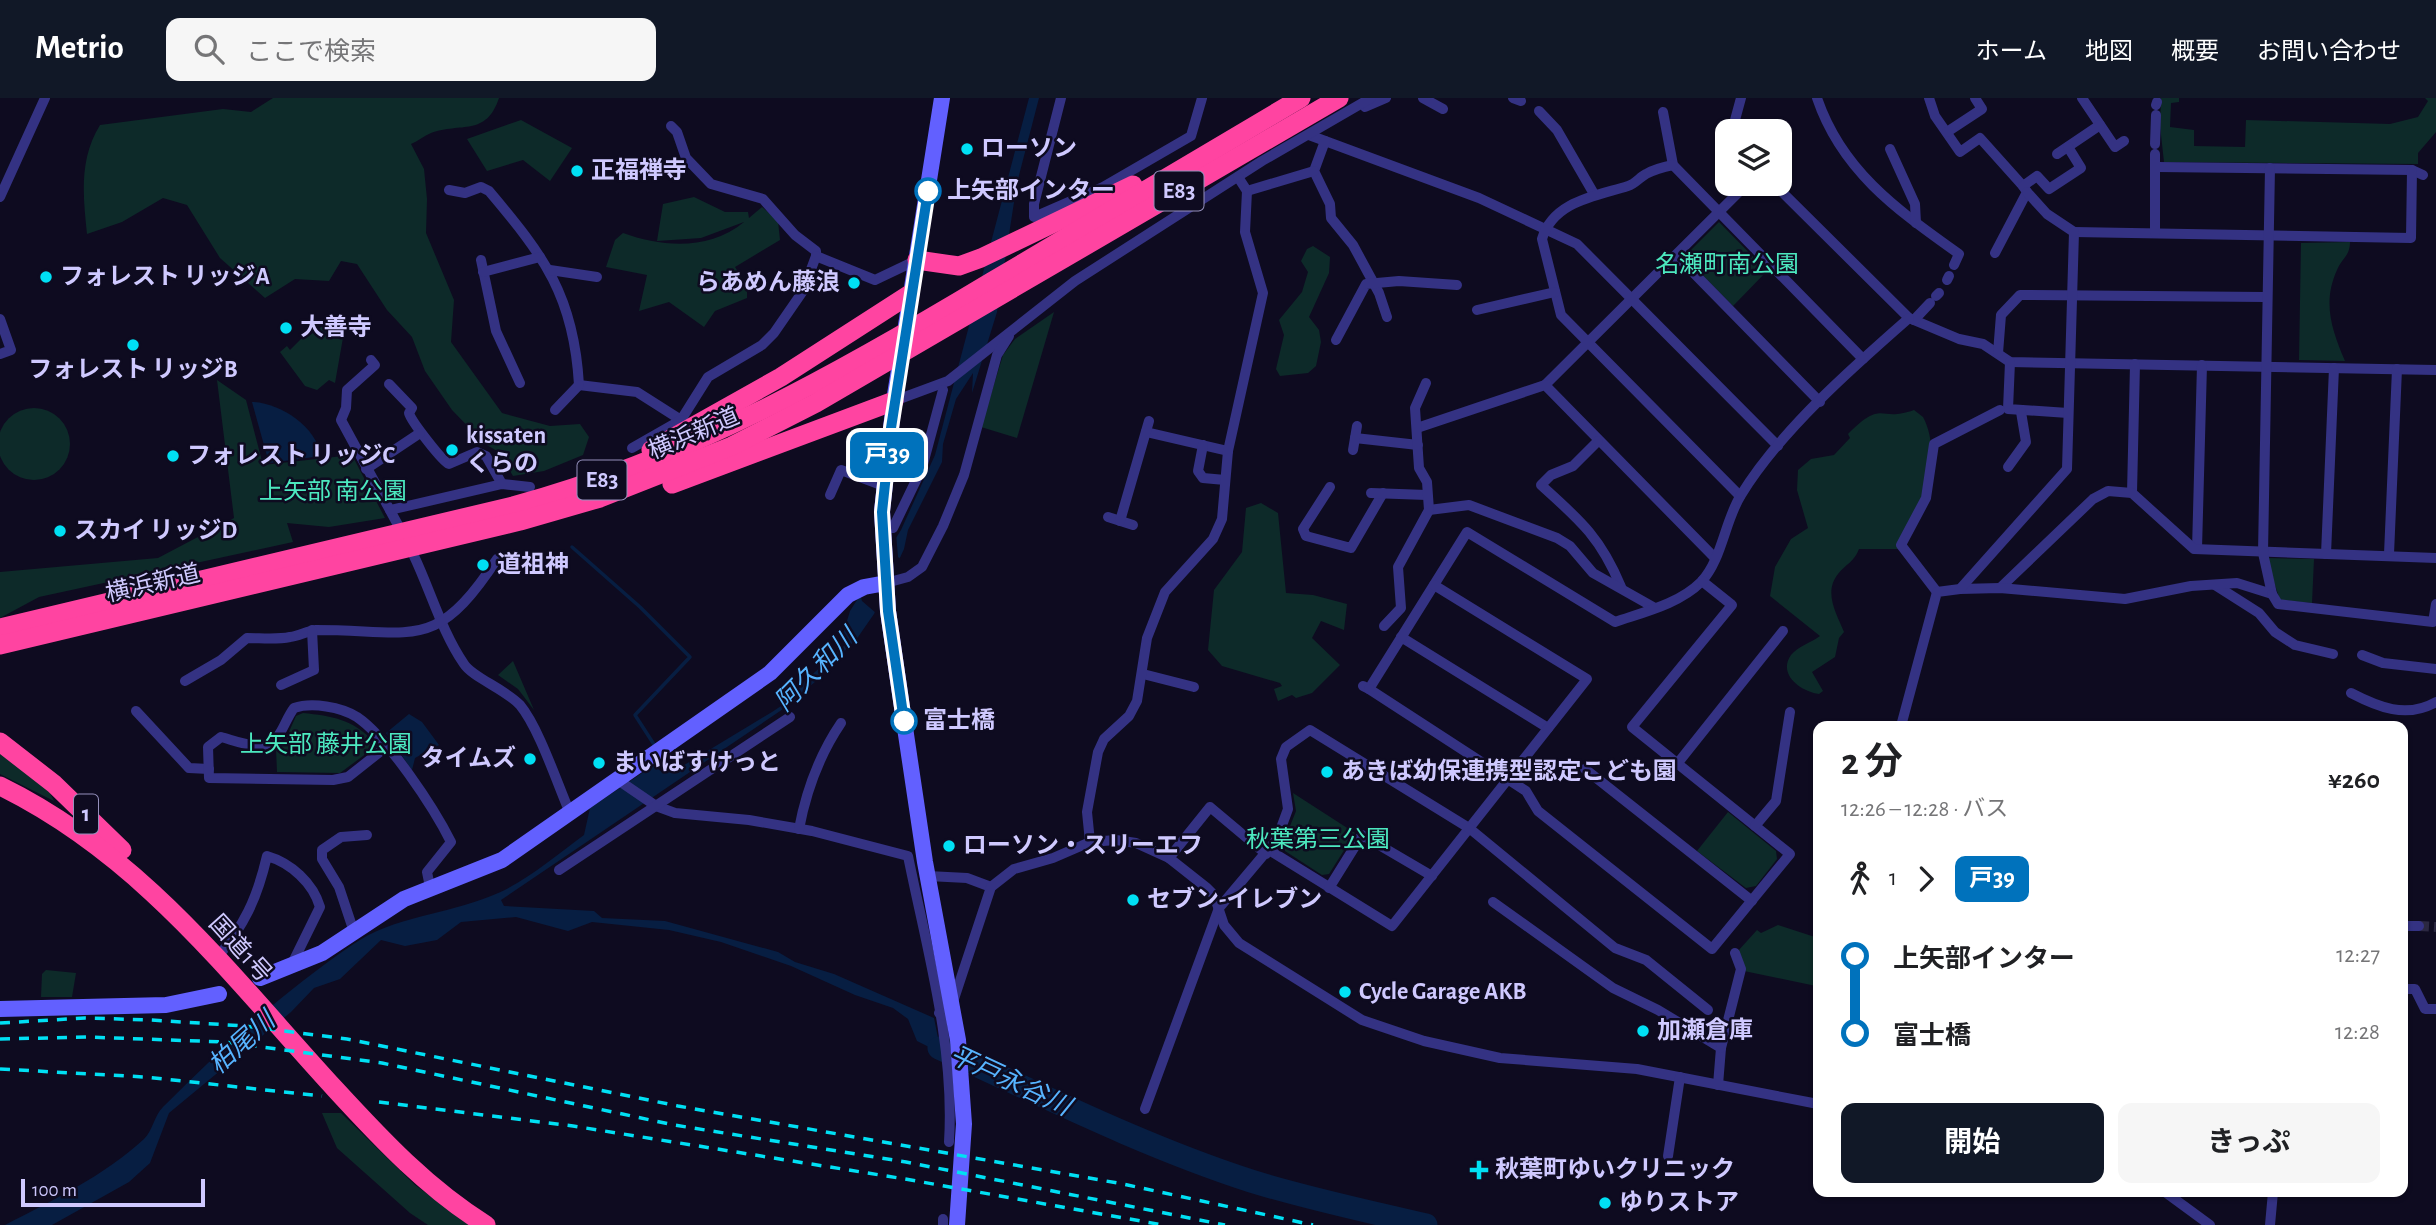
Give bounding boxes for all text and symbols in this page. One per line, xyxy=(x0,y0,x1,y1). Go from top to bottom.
search box xyxy=(166,18,656,81)
icon: search xyxy=(190,30,228,68)
text: Metrio xyxy=(35,32,124,65)
text: ここで検索 xyxy=(246,39,376,65)
text: ホーム xyxy=(1976,40,2047,64)
text: 地図 xyxy=(2085,40,2133,64)
text: 概要 xyxy=(2171,40,2219,64)
text: お問い合わせ xyxy=(2257,40,2401,64)
map controls xyxy=(1715,119,1792,196)
button: layers xyxy=(1715,119,1792,196)
place label: ローソン xyxy=(981,137,1077,161)
marker: ローソン xyxy=(959,141,975,157)
place label: 正福禅寺 xyxy=(591,157,687,183)
marker: 正福禅寺 xyxy=(569,163,585,179)
road number: E83 xyxy=(1154,172,1204,211)
place label: 上矢部インター xyxy=(947,177,1115,203)
marker: 上矢部インター xyxy=(915,178,941,204)
park label: 名瀬町南公園 xyxy=(1655,251,1799,277)
place label: フォレスト リッジA xyxy=(60,264,271,289)
marker: フォレスト リッジA xyxy=(38,269,54,285)
place label: らあめん藤浪 xyxy=(696,269,840,295)
marker: らあめん藤浪 xyxy=(846,275,862,291)
place label: 大善寺 xyxy=(300,314,372,340)
marker: 大善寺 xyxy=(278,320,294,336)
marker: フォレスト リッジB xyxy=(125,337,141,353)
place label: フォレスト リッジB xyxy=(28,357,238,382)
street label: 横浜新道 xyxy=(644,402,743,464)
place label: kissaten くらの xyxy=(466,424,546,476)
line badge: 戸39 xyxy=(847,432,927,478)
marker: kissaten くらの xyxy=(444,442,460,458)
place label: フォレスト リッジC xyxy=(187,443,396,468)
text: 戸39 xyxy=(864,443,910,467)
marker: フォレスト リッジC xyxy=(165,448,181,464)
road number: E83 xyxy=(578,460,626,500)
park label: 上矢部 南公園 xyxy=(259,478,407,504)
place label: スカイ リッジD xyxy=(74,518,238,543)
marker: スカイ リッジD xyxy=(52,523,68,539)
place label: 道祖神 xyxy=(497,551,569,577)
marker: 道祖神 xyxy=(475,557,491,573)
street label: 横浜新道 xyxy=(103,560,202,606)
water label: 阿久和川 xyxy=(769,621,864,716)
place label: 富士橋 xyxy=(923,707,995,733)
marker: 富士橋 xyxy=(891,708,917,734)
park label: 上矢部 藤井公園 xyxy=(240,731,412,757)
text: 2 分 xyxy=(1841,744,1903,782)
place label: タイムズ xyxy=(420,745,516,771)
place label: まいばすけっと xyxy=(613,749,781,775)
marker: タイムズ xyxy=(522,751,538,767)
marker: まいばすけっと xyxy=(591,755,607,771)
place label: あきば幼保連携型認定こども園 xyxy=(1341,758,1677,784)
marker: あきば幼保連携型認定こども園 xyxy=(1319,764,1335,780)
text: ¥260 xyxy=(2328,767,2380,793)
road number: 1 xyxy=(74,794,98,834)
text: 12:26 – 12:28 · バス xyxy=(1841,798,2008,821)
park label: 秋葉第三公園 xyxy=(1246,826,1390,852)
place label: ローソン・スリーエフ xyxy=(963,834,1203,858)
marker: ローソン・スリーエフ xyxy=(941,838,957,854)
icon: walk xyxy=(1841,860,1879,898)
icon: forward xyxy=(1907,860,1945,898)
text: 1 xyxy=(1889,867,1897,890)
text: 戸39 xyxy=(1969,867,2015,891)
place label: セブン-イレブン xyxy=(1147,886,1322,912)
marker: セブン-イレブン xyxy=(1125,892,1141,908)
street label: 国道1号 xyxy=(204,910,277,987)
text: 12:27 xyxy=(2336,944,2380,967)
text: 上矢部インター xyxy=(1893,946,2075,972)
place label: Cycle Garage AKB xyxy=(1359,980,1526,1004)
marker: Cycle Garage AKB xyxy=(1337,984,1353,1000)
water label: 柏尾川 xyxy=(204,1004,282,1079)
place label: 加瀬倉庫 xyxy=(1657,1017,1753,1043)
text: 12:28 xyxy=(2335,1021,2380,1044)
marker: 加瀬倉庫 xyxy=(1635,1023,1651,1039)
text: 富士橋 xyxy=(1893,1023,1971,1049)
water label: 平戸永谷川 xyxy=(946,1041,1078,1122)
button: 開始 xyxy=(1841,1103,2104,1183)
button: きっぷ xyxy=(2118,1103,2380,1183)
place label: 秋葉町ゆいクリニック xyxy=(1495,1156,1735,1182)
marker: 秋葉町ゆいクリニック xyxy=(1469,1160,1489,1180)
scale bar xyxy=(21,1176,205,1208)
text: 100 m xyxy=(32,1181,77,1200)
place label: ゆりストア xyxy=(1619,1190,1739,1215)
marker: ゆりストア xyxy=(1597,1195,1613,1211)

